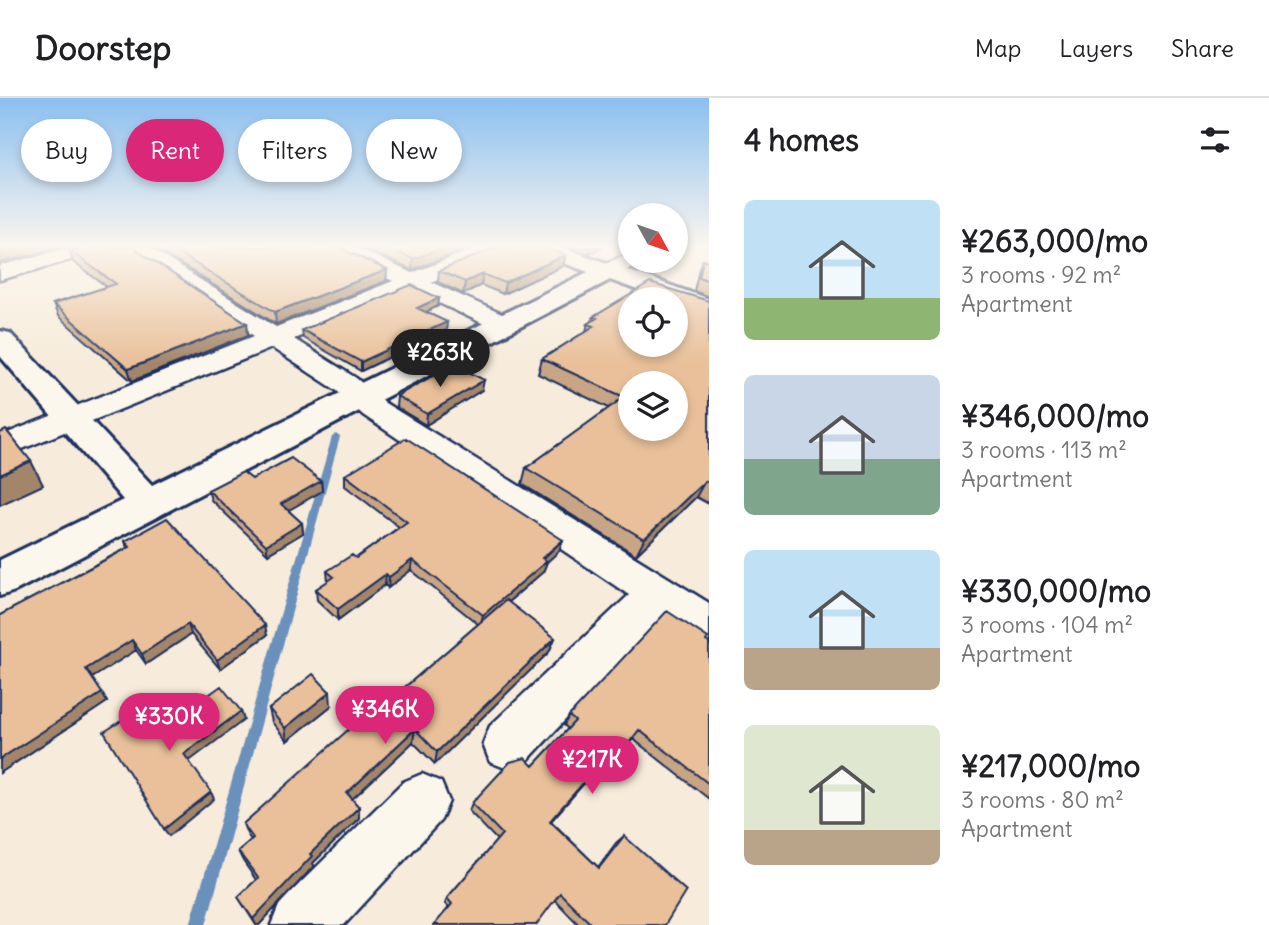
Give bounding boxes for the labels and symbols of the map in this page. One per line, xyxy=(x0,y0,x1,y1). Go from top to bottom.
north arrow xyxy=(618,203,688,273)
pin: ¥263K xyxy=(391,330,489,389)
pin: ¥346K xyxy=(336,686,434,746)
pin: ¥330K xyxy=(120,694,218,753)
pin: ¥217K xyxy=(543,736,641,796)

